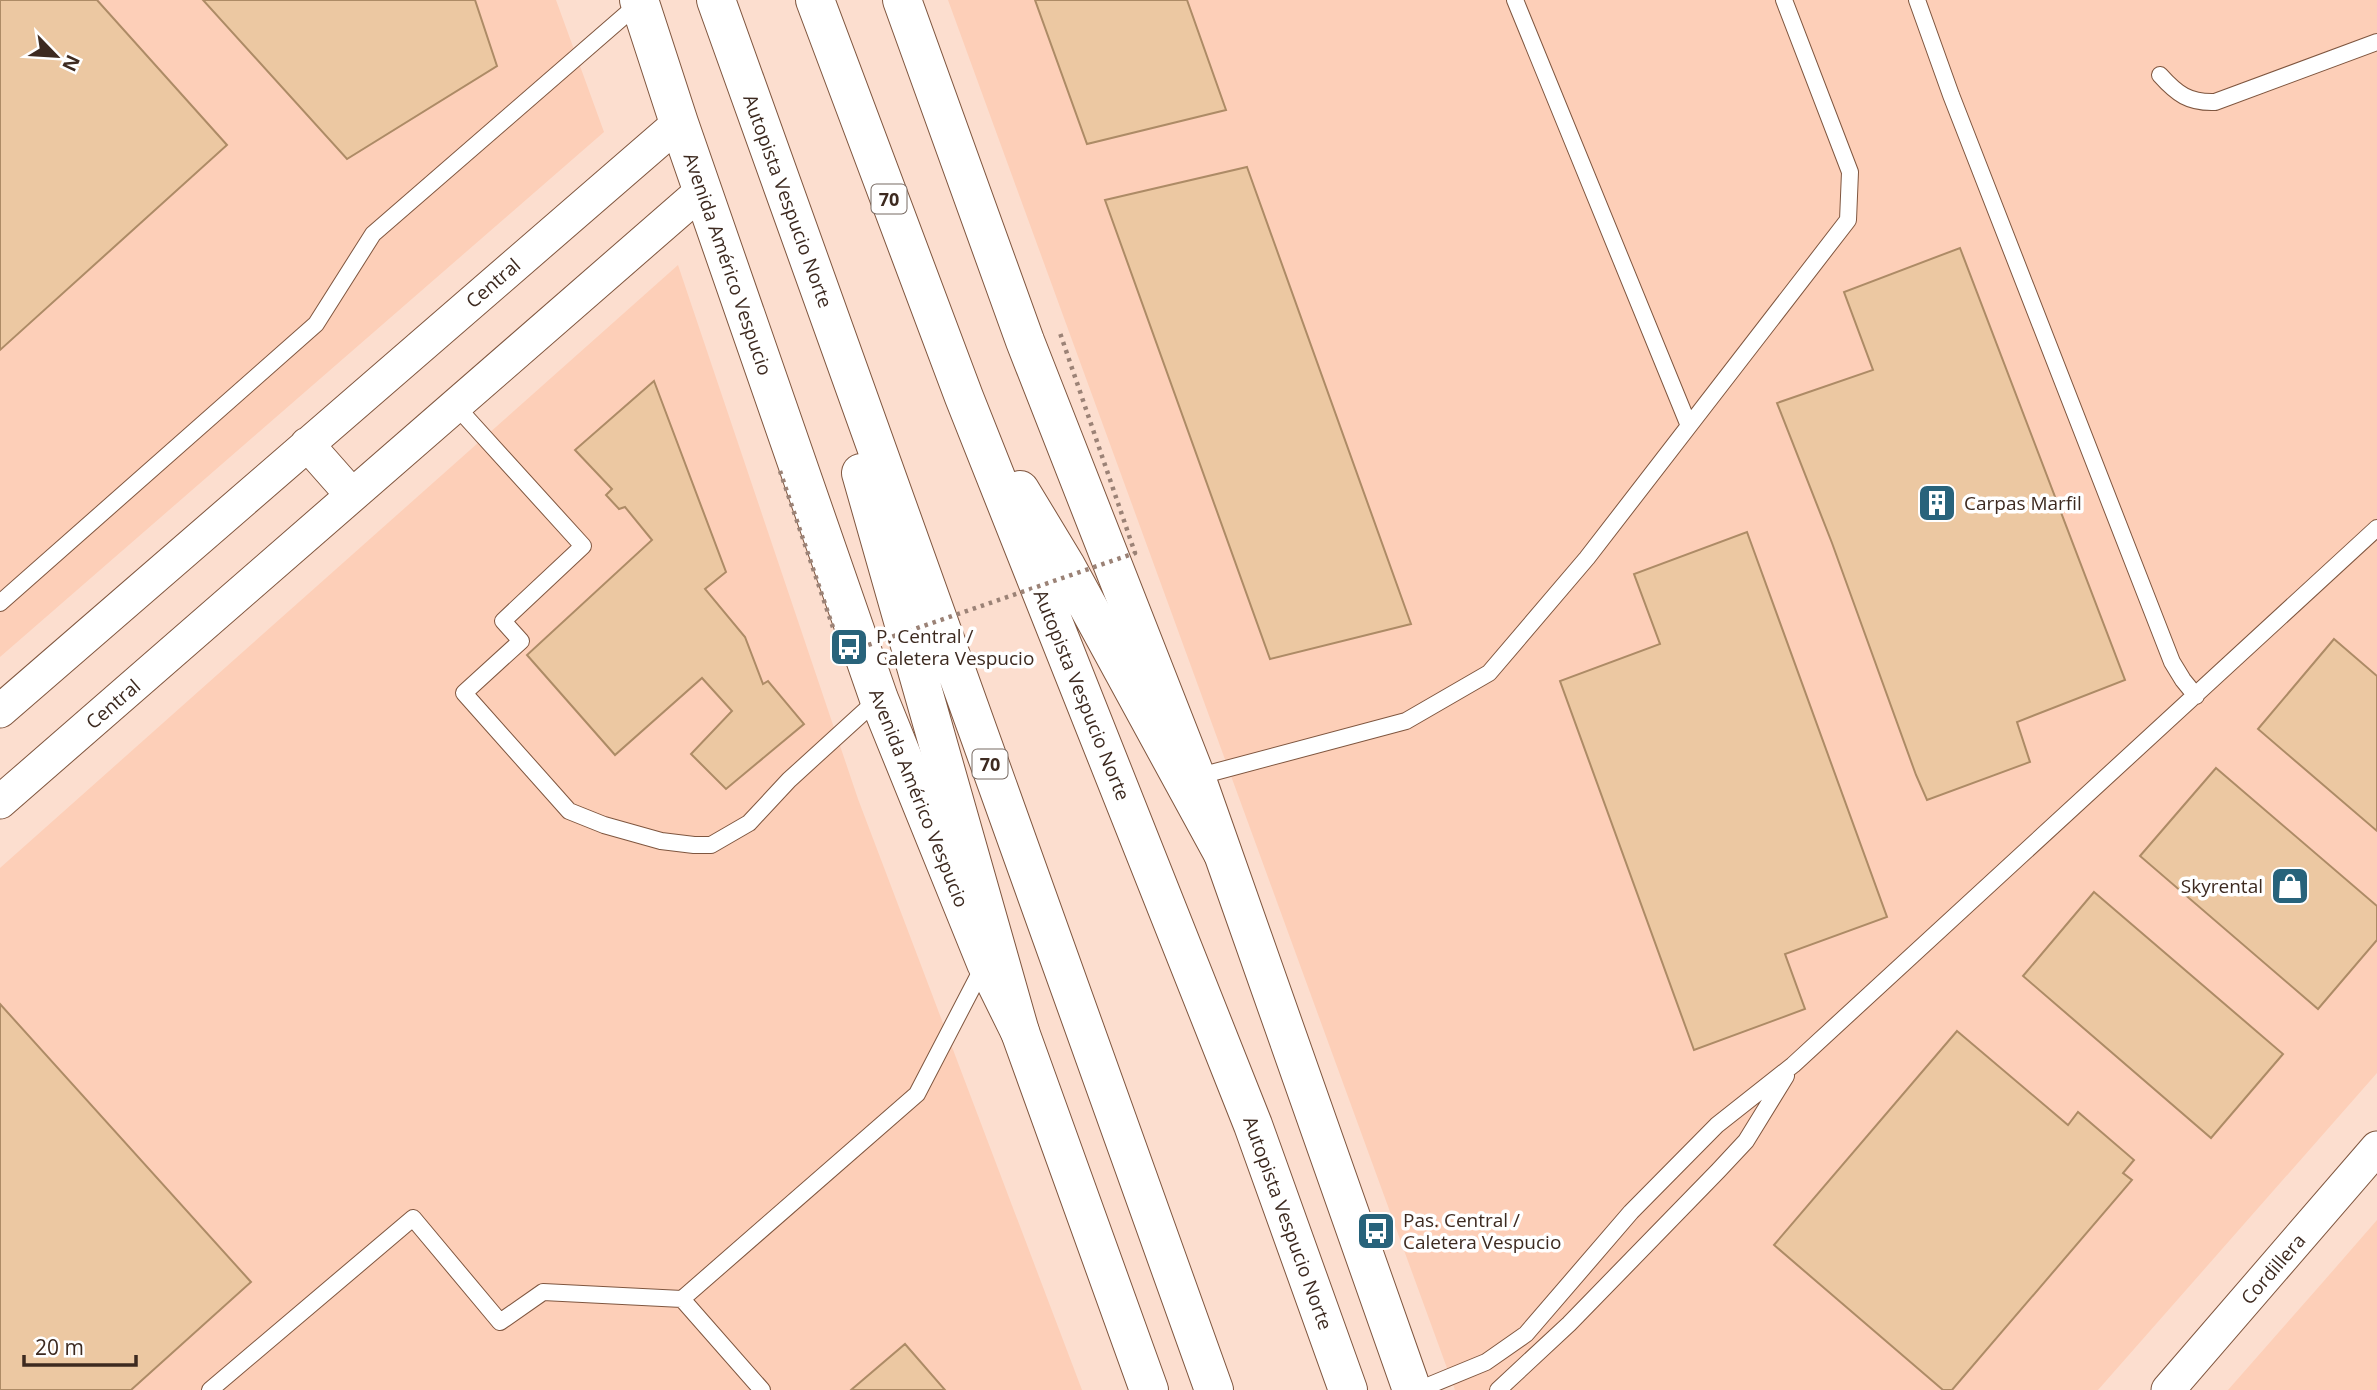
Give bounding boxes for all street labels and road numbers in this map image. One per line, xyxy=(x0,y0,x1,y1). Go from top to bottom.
street label: Autopista Vespucio Norte xyxy=(737,91,839,311)
street label: Avenida Américo Vespucio xyxy=(678,149,778,379)
road number: 70 xyxy=(872,184,906,214)
street label: Central xyxy=(460,252,526,314)
street label: Autopista Vespucio Norte xyxy=(1028,586,1136,804)
street label: Central xyxy=(80,673,146,735)
street label: Avenida Américo Vespucio xyxy=(863,685,975,911)
road number: 70 xyxy=(972,750,1007,778)
street label: Autopista Vespucio Norte xyxy=(1237,1113,1339,1333)
street label: Cordillera xyxy=(2235,1228,2311,1310)

